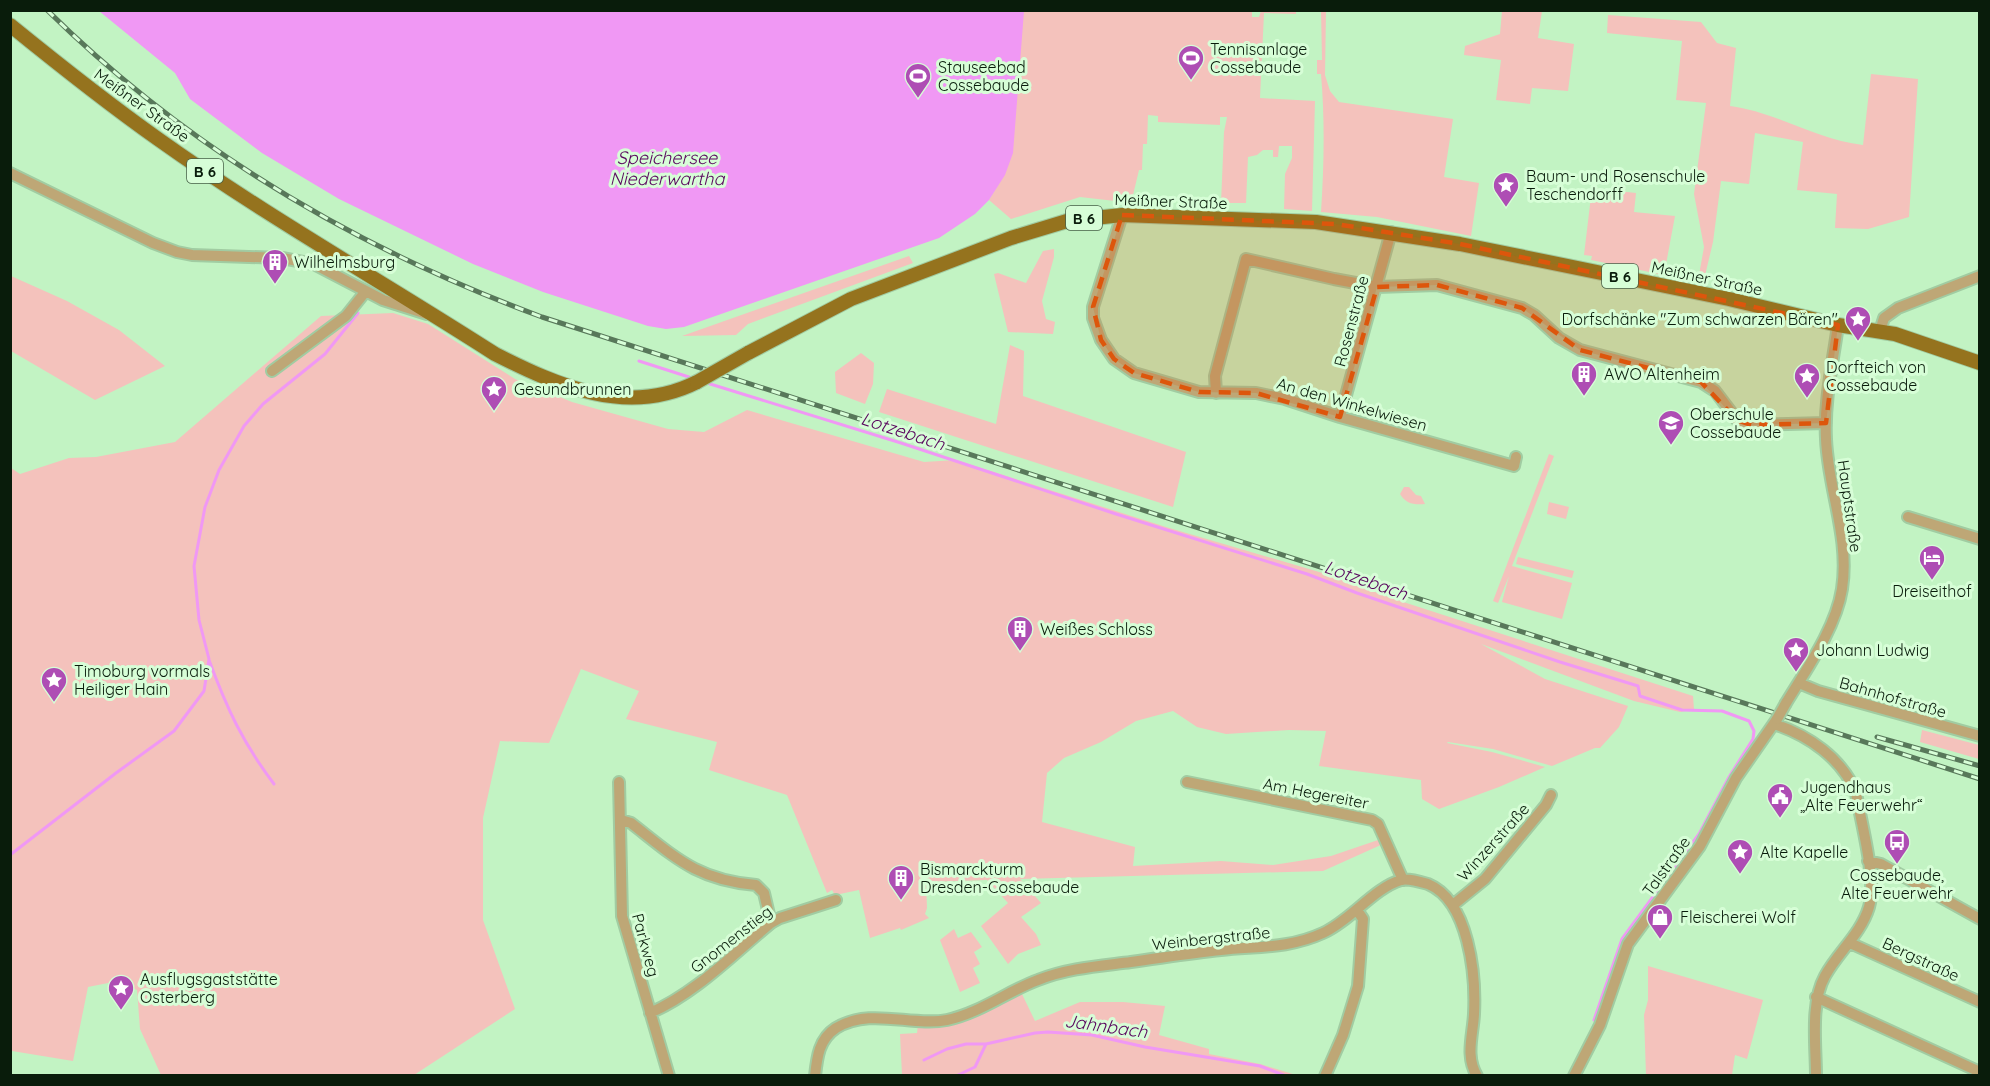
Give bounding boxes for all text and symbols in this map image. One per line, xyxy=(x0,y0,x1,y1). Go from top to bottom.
place label: Tennisanlage Cossebaude xyxy=(1210,39,1307,77)
sports icon: Tennisanlage Cossebaude xyxy=(1176,43,1206,81)
place label: Stauseebad Cossebaude xyxy=(938,57,1029,95)
sports icon: Stauseebad Cossebaude xyxy=(903,61,933,99)
street label: Meißner Straße xyxy=(90,64,194,146)
water label: Speichersee Niederwartha xyxy=(610,146,725,190)
road number: B 6 xyxy=(187,159,223,183)
place label: Baum- und Rosenschule Teschendorff xyxy=(1526,166,1705,204)
place icon: Baum- und Rosenschule Teschendorff xyxy=(1491,170,1521,208)
street label: Meißner Straße xyxy=(1114,189,1228,213)
road number: B 6 xyxy=(1066,206,1102,230)
building icon: Wilhelmsburg xyxy=(260,247,290,285)
place label: Wilhelmsburg xyxy=(294,252,395,272)
street label: Meißner Straße xyxy=(1650,256,1764,300)
road number: B 6 xyxy=(1602,264,1638,288)
street label: Rosenstraße xyxy=(1329,273,1373,369)
place icon: Dorfschänke "Zum schwarzen Bären" xyxy=(1843,304,1873,342)
place label: Dorfschänke "Zum schwarzen Bären" xyxy=(1562,309,1838,329)
place label: Dorfteich von Cossebaude xyxy=(1826,357,1926,395)
building icon: AWO Altenheim xyxy=(1569,359,1599,397)
place icon: Dorfteich von Cossebaude xyxy=(1792,361,1822,399)
place label: AWO Altenheim xyxy=(1604,364,1720,384)
street label: An den Winkelwiesen xyxy=(1275,373,1429,435)
place icon: Gesundbrunnen xyxy=(479,374,509,412)
place label: Gesundbrunnen xyxy=(514,379,631,399)
place label: Oberschule Cossebaude xyxy=(1690,404,1781,442)
water label: Lotzebach xyxy=(858,407,948,456)
school or university icon: Oberschule Cossebaude xyxy=(1656,408,1686,446)
street label: Hauptstraße xyxy=(1834,459,1866,553)
hotel icon: Dreiseithof xyxy=(1917,543,1947,581)
water label: Lotzebach xyxy=(1321,555,1411,605)
place label: Dreiseithof xyxy=(1892,581,1972,601)
building icon: Weißes Schloss xyxy=(1005,614,1035,652)
place label: Weißes Schloss xyxy=(1040,619,1153,639)
place icon: Johann Ludwig xyxy=(1781,635,1811,673)
place label: Johann Ludwig xyxy=(1816,640,1929,660)
place label: Timoburg vormals Heiliger Hain xyxy=(74,661,210,699)
place icon: Timoburg vormals Heiliger Hain xyxy=(39,665,69,703)
street label: Bahnhofstraße xyxy=(1837,672,1949,722)
street label: Am Hegereiter xyxy=(1261,773,1371,813)
place label: Jugendhaus „Alte Feuerwehr“ xyxy=(1800,777,1923,815)
public building icon: Jugendhaus „Alte Feuerwehr“ xyxy=(1765,781,1795,819)
street label: Winzerstraße xyxy=(1453,799,1533,885)
bus stop icon: Cossebaude, Alte Feuerwehr xyxy=(1882,827,1912,865)
street label: Talstraße xyxy=(1638,832,1694,900)
place icon: Alte Kapelle xyxy=(1725,837,1755,875)
place label: Alte Kapelle xyxy=(1760,842,1848,862)
place label: Bismarckturm Dresden-Cossebaude xyxy=(920,859,1079,897)
building icon: Bismarckturm Dresden-Cossebaude xyxy=(886,863,916,901)
place label: Cossebaude, Alte Feuerwehr xyxy=(1841,865,1953,903)
street label: Gnomenstieg xyxy=(686,901,776,977)
shop icon: Fleischerei Wolf xyxy=(1645,902,1675,940)
place label: Fleischerei Wolf xyxy=(1680,907,1796,927)
street label: Parkweg xyxy=(628,911,664,979)
street label: Weinbergstraße xyxy=(1151,922,1271,954)
street label: Bergstraße xyxy=(1879,933,1963,985)
place label: Ausflugsgaststätte Osterberg xyxy=(140,969,278,1007)
place icon: Ausflugsgaststätte Osterberg xyxy=(106,973,136,1011)
water label: Jahnbach xyxy=(1063,1009,1150,1043)

